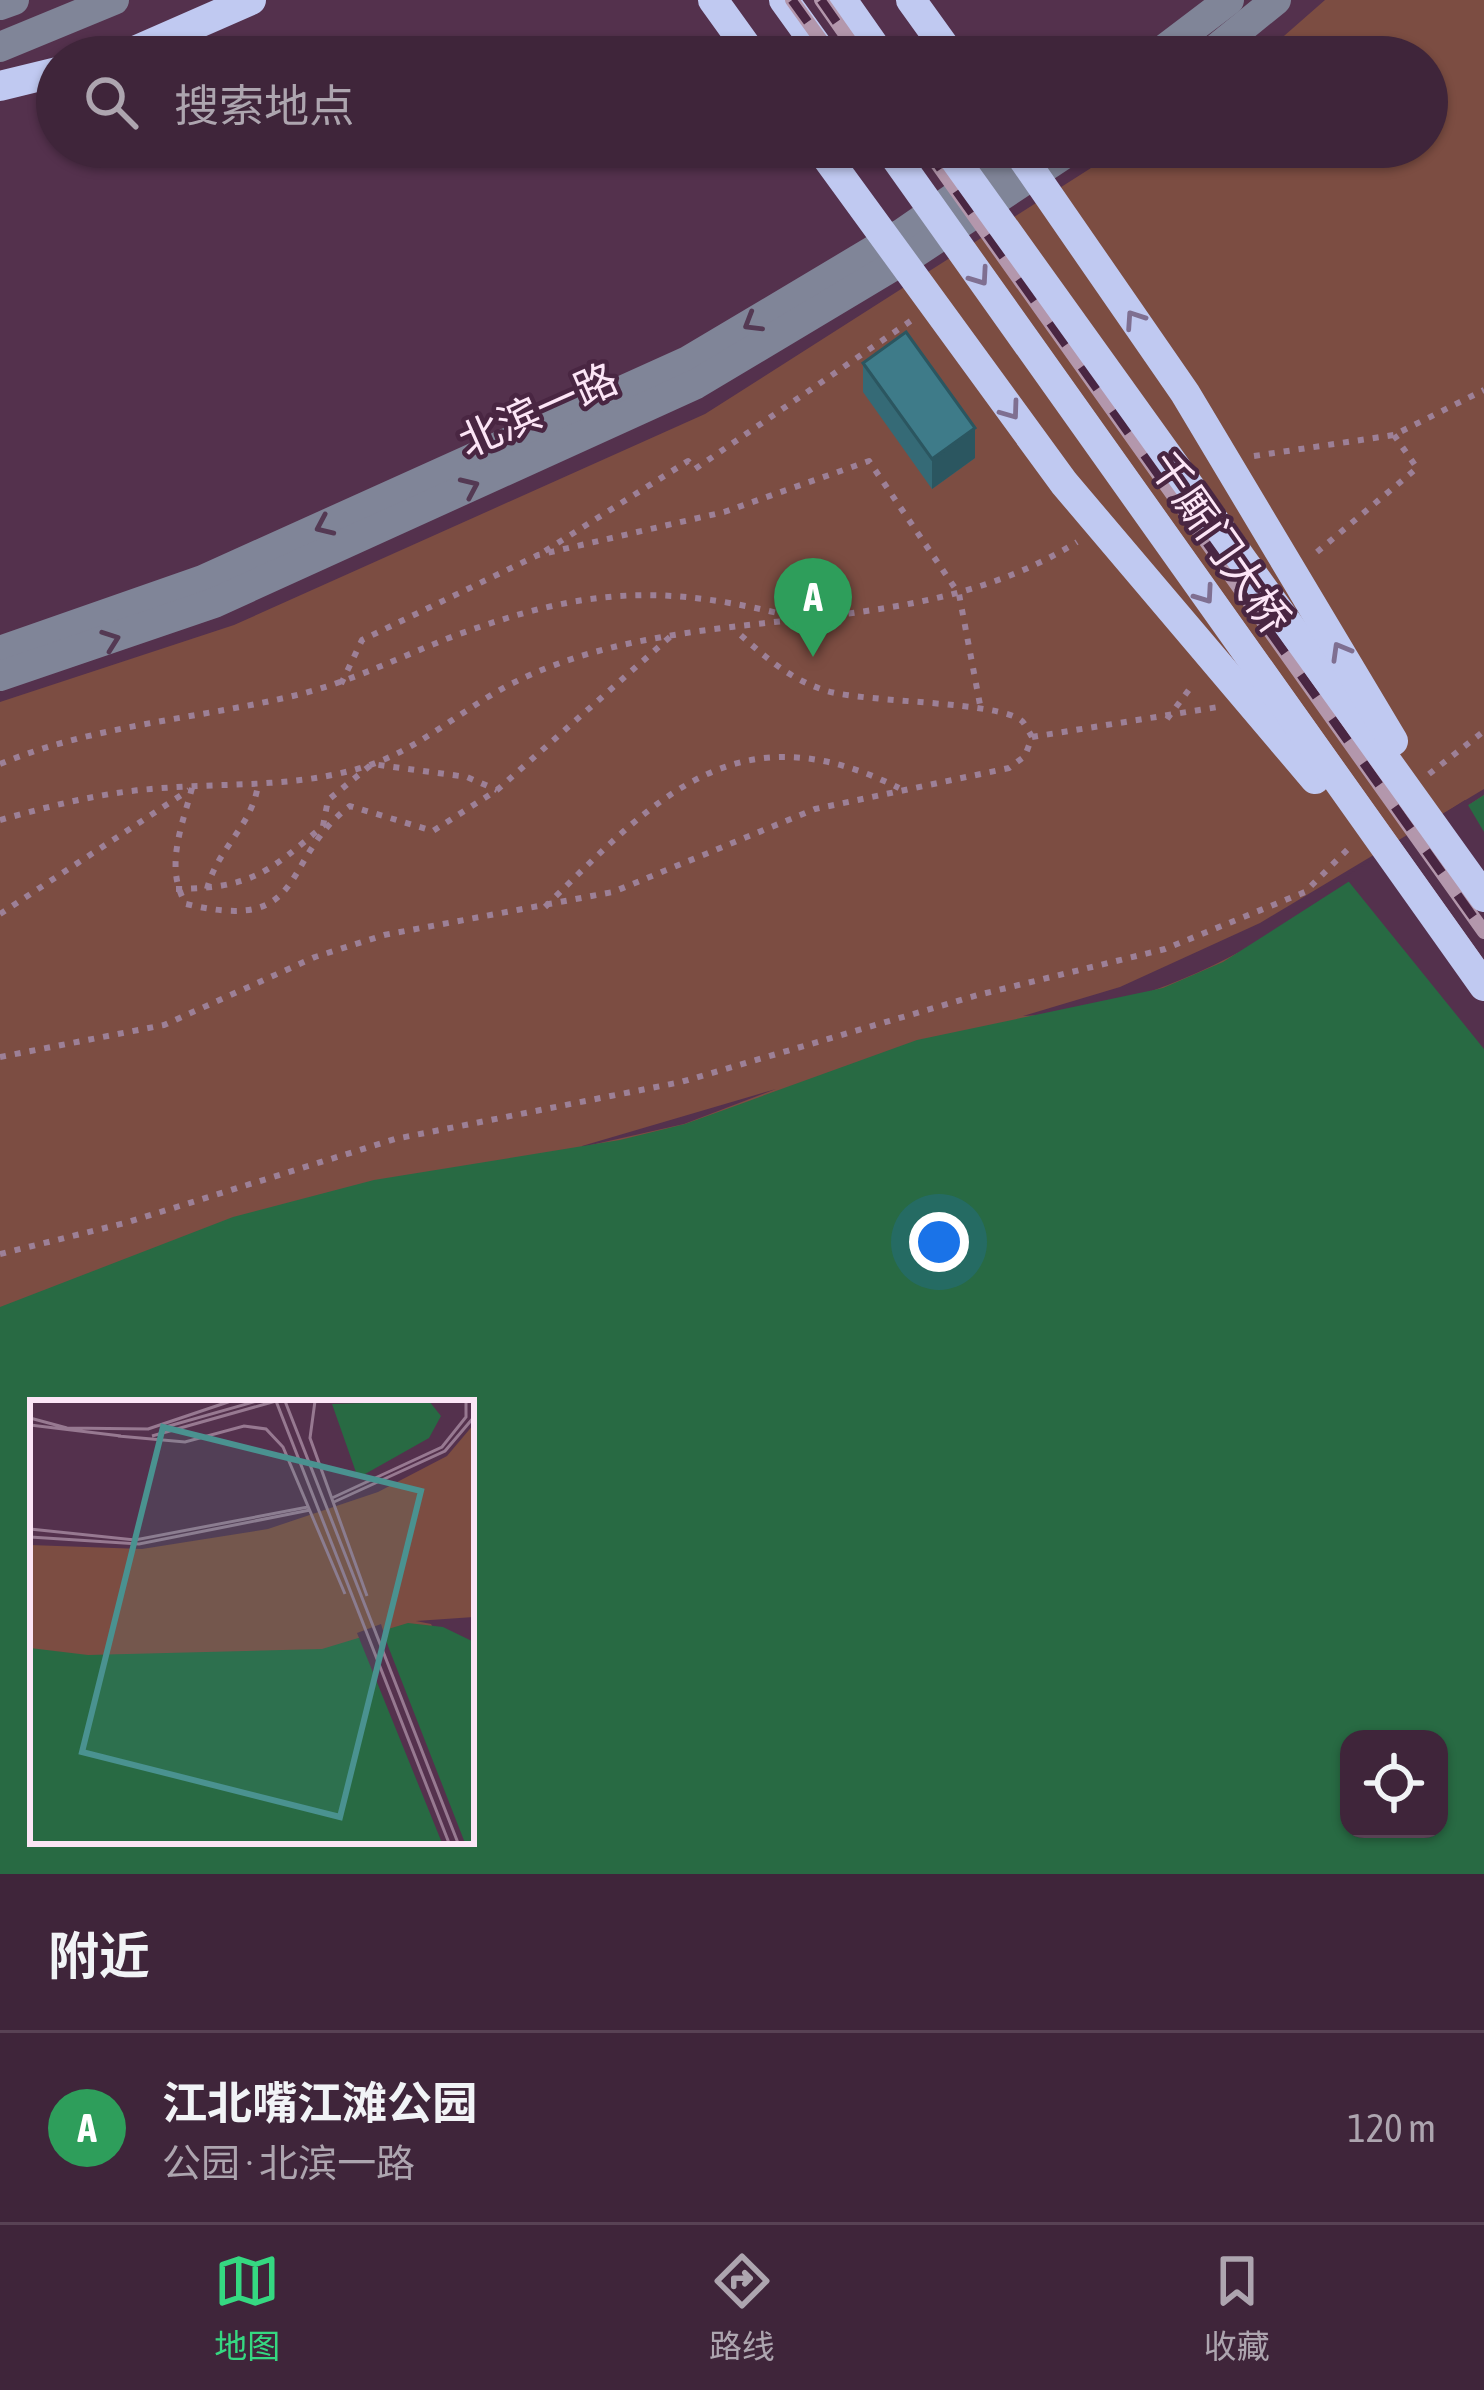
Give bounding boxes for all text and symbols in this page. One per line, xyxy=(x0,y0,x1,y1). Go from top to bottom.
search box xyxy=(36,36,1448,168)
icon: search xyxy=(78,69,144,135)
text: 搜索地点 xyxy=(174,80,354,132)
one-way arrow xyxy=(966,264,988,286)
one-way arrow xyxy=(743,309,765,331)
one-way arrow xyxy=(1127,311,1149,333)
street label: 北滨一路 xyxy=(451,354,625,466)
one-way arrow xyxy=(997,398,1019,419)
street label: 千厮门大桥 xyxy=(1140,442,1300,642)
one-way arrow xyxy=(457,478,479,501)
one-way arrow xyxy=(315,511,336,535)
pin: A xyxy=(774,558,852,657)
one-way arrow xyxy=(1191,582,1213,603)
one-way arrow xyxy=(99,630,120,654)
one-way arrow xyxy=(1331,642,1354,664)
your location xyxy=(909,1212,969,1272)
inset map xyxy=(30,1400,474,1844)
map controls xyxy=(1340,1730,1448,1838)
button: locate xyxy=(1340,1730,1448,1838)
text: 附近 xyxy=(48,1926,150,1985)
text: 江北嘴江滩公园 xyxy=(162,2077,477,2129)
text: A xyxy=(77,2106,97,2150)
text: 120 m xyxy=(1348,2106,1436,2150)
text: 公园 · 北滨一路 xyxy=(162,2141,415,2185)
tab: 地图 xyxy=(214,2248,280,2368)
tab: 路线 xyxy=(709,2248,775,2368)
tab: 收藏 xyxy=(1204,2248,1270,2368)

